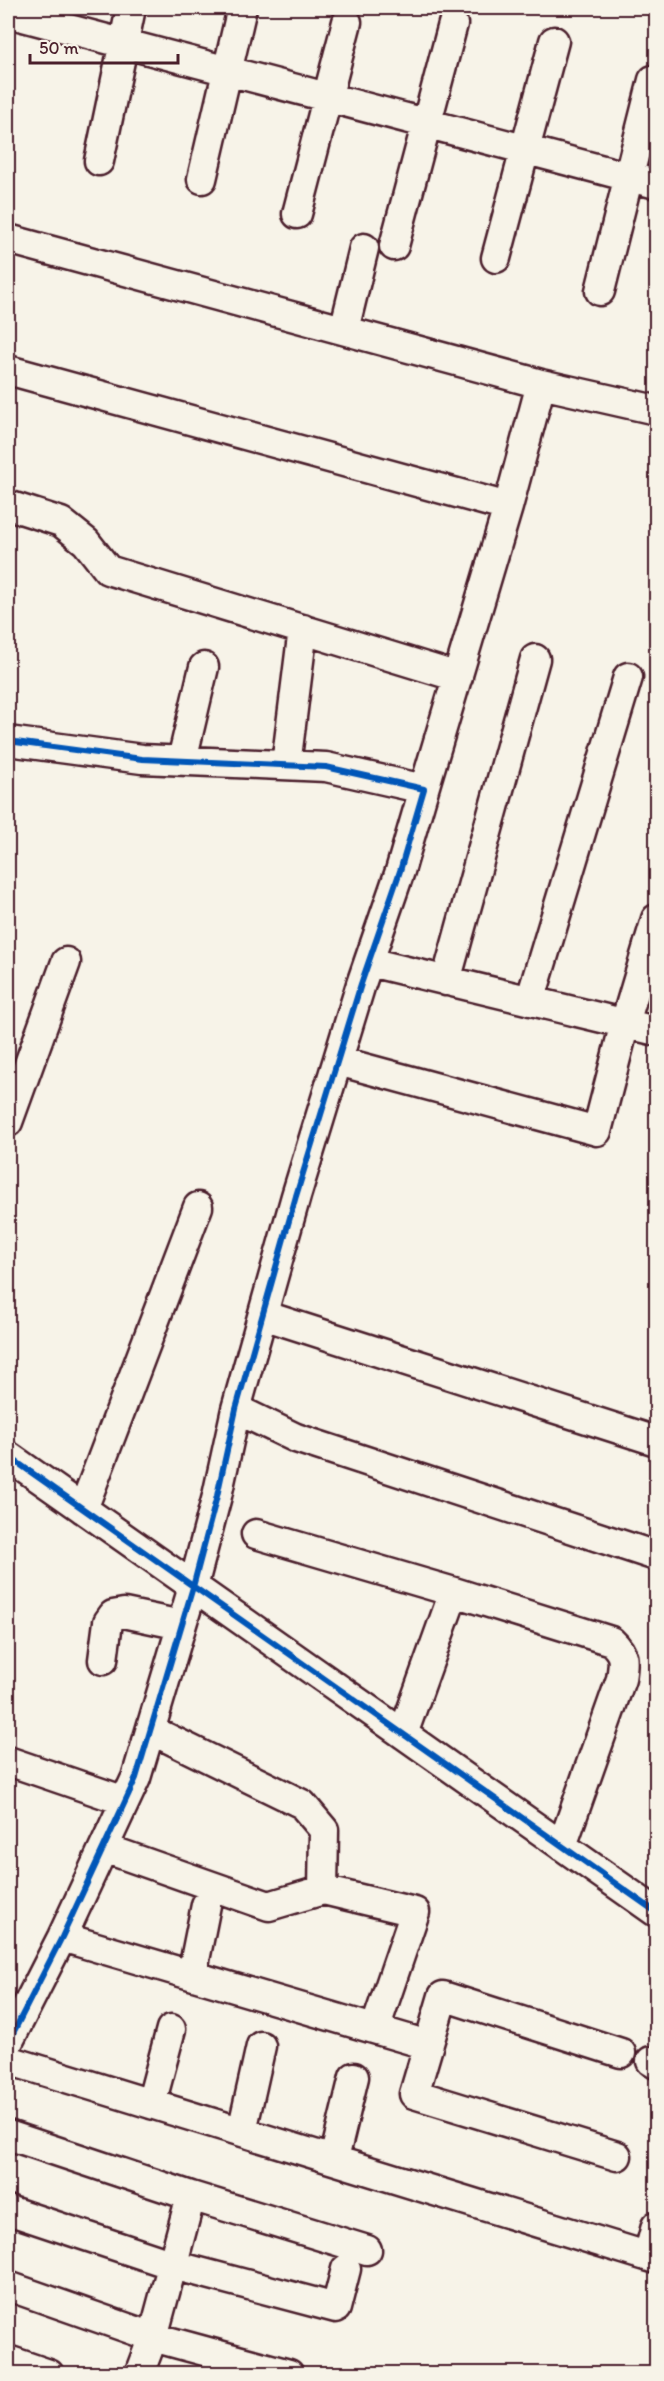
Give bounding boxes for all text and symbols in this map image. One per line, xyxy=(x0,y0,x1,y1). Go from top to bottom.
scale bar xyxy=(30,27,178,65)
text: 50 m xyxy=(39,37,79,59)

